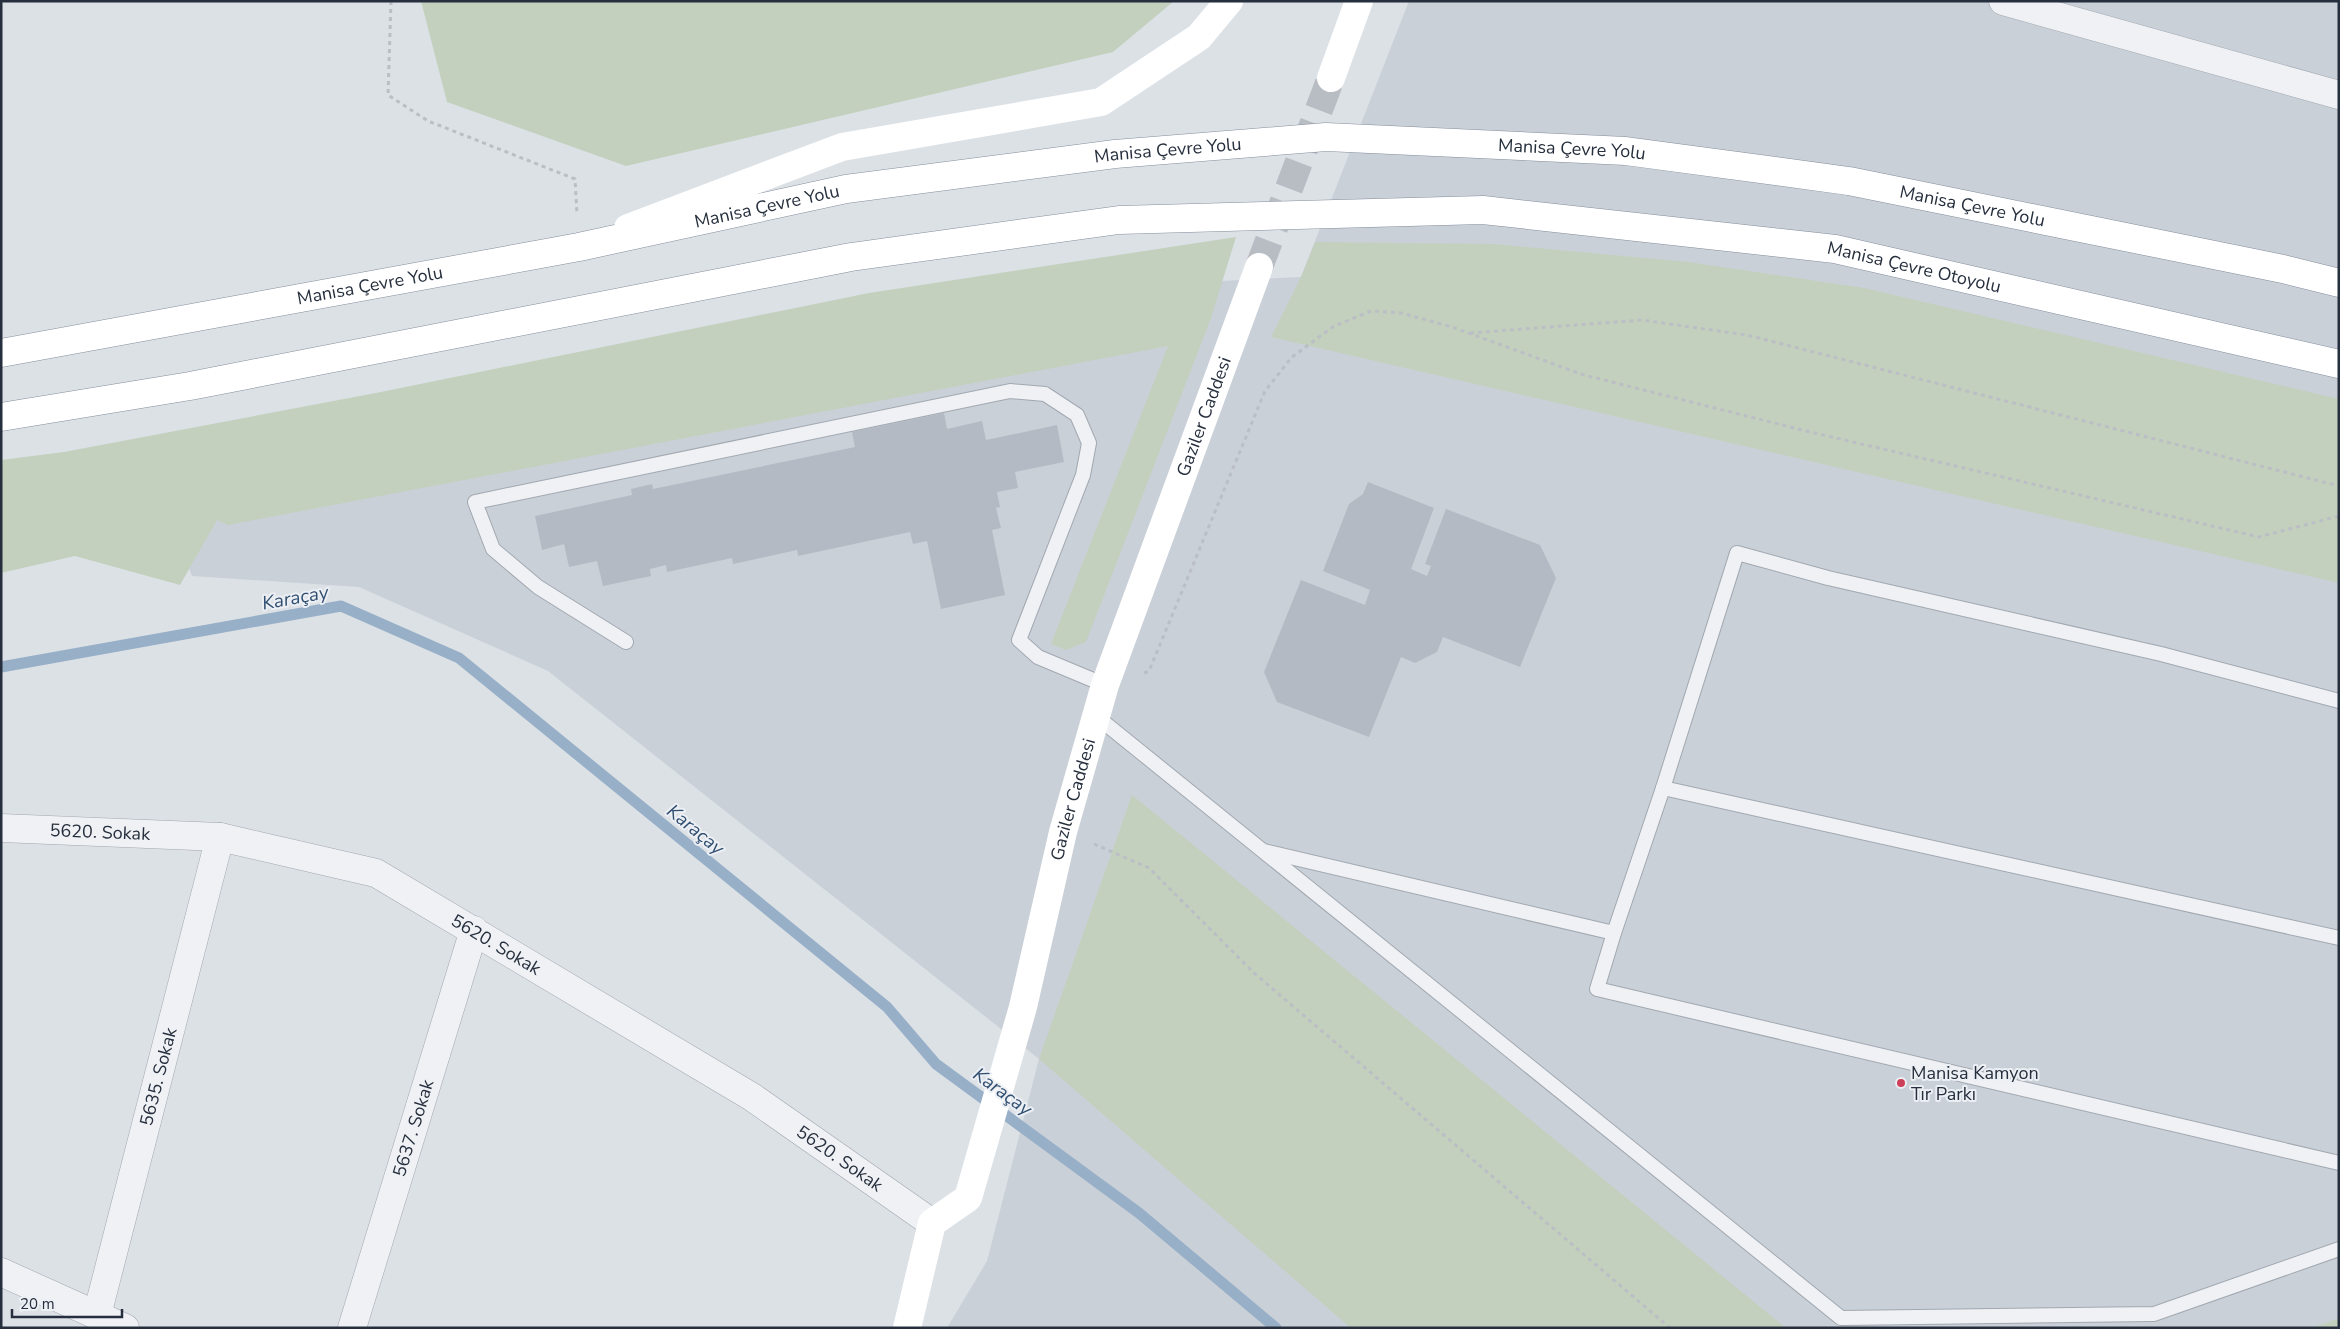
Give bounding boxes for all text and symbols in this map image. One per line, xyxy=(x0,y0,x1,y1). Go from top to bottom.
street label: Manisa Çevre Yolu xyxy=(1093,132,1242,169)
street label: Manisa Çevre Yolu xyxy=(1498,133,1647,166)
street label: Manisa Çevre Yolu xyxy=(692,179,842,234)
street label: Manisa Çevre Yolu xyxy=(1898,180,2047,232)
street label: Manisa Çevre Otoyolu xyxy=(1825,236,2003,299)
street label: Manisa Çevre Yolu xyxy=(295,260,445,310)
street label: Gaziler Caddesi xyxy=(1171,353,1237,480)
water label: Karaçay xyxy=(260,579,332,617)
street label: Gaziler Caddesi xyxy=(1045,736,1101,863)
water label: Karaçay xyxy=(661,799,731,862)
street label: 5620. Sokak xyxy=(49,818,152,846)
street label: 5620. Sokak xyxy=(447,908,546,981)
street label: 5635. Sokak xyxy=(134,1024,183,1128)
place label: Manisa Kamyon Tır Parkı xyxy=(1911,1061,2039,1106)
water label: Karaçay xyxy=(968,1062,1038,1123)
street label: 5637. Sokak xyxy=(387,1076,440,1180)
marker: Manisa Kamyon Tır Parkı xyxy=(1895,1077,1907,1089)
street label: 5620. Sokak xyxy=(792,1120,889,1198)
scale bar xyxy=(12,1286,122,1318)
text: 20 m xyxy=(20,1294,55,1314)

